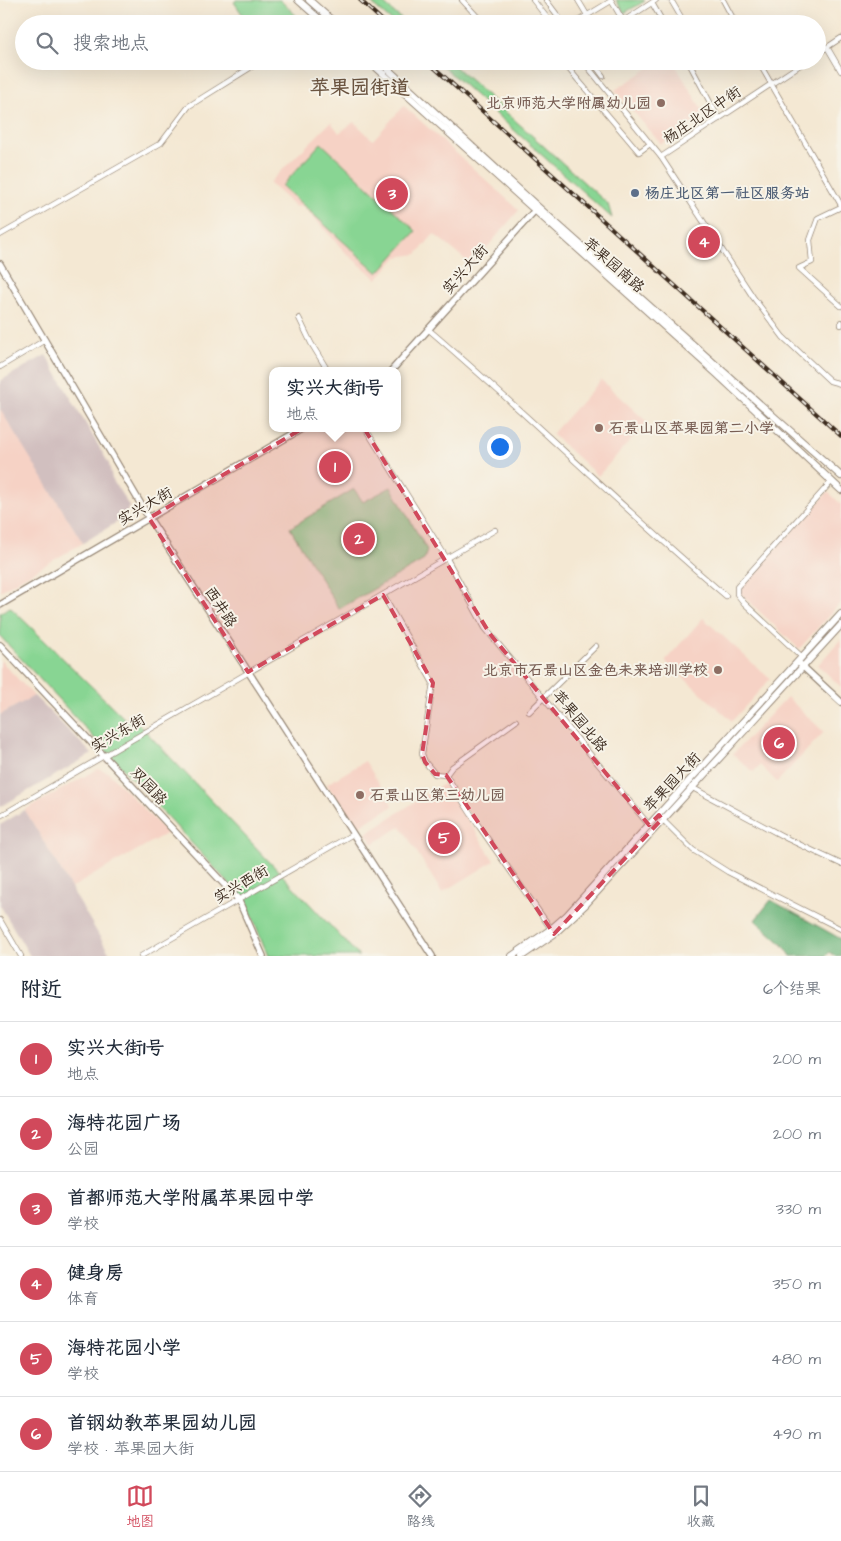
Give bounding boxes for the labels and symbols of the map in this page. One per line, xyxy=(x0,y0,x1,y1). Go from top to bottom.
district label: 苹果园街道 xyxy=(310,74,410,102)
street label: 杨庄北区中街 xyxy=(659,82,745,149)
place label: 北京师范大学附属幼儿园 xyxy=(486,93,651,114)
marker: 北京师范大学附属幼儿园 xyxy=(655,97,667,109)
pin: 3 xyxy=(376,175,408,213)
place label: 杨庄北区第一社区服务站 xyxy=(645,183,810,204)
marker: 杨庄北区第一社区服务站 xyxy=(629,187,641,199)
pin: 4 xyxy=(688,223,720,261)
street label: 苹果园南路 xyxy=(578,233,649,298)
street label: 实兴大街 xyxy=(437,240,493,299)
place label: 石景山区苹果园第二小学 xyxy=(609,418,774,439)
marker: 石景山区苹果园第二小学 xyxy=(593,422,605,434)
your location xyxy=(487,434,513,460)
pin: 1 xyxy=(319,448,351,486)
street label: 实兴大街 xyxy=(114,482,176,531)
pin: 2 xyxy=(343,520,375,558)
street label: 西井路 xyxy=(200,583,242,632)
place label: 北京市石景山区金色未来培训学校 xyxy=(483,660,708,681)
marker: 北京市石景山区金色未来培训学校 xyxy=(712,664,724,676)
street label: 苹果园北路 xyxy=(547,686,612,757)
street label: 实兴东街 xyxy=(87,709,149,758)
pin: 6 xyxy=(763,724,795,762)
street label: 苹果园大街 xyxy=(639,748,706,817)
street label: 双园路 xyxy=(126,763,172,810)
place label: 石景山区第三幼儿园 xyxy=(370,785,505,806)
marker: 石景山区第三幼儿园 xyxy=(354,789,366,801)
pin: 5 xyxy=(428,819,460,857)
street label: 实兴西街 xyxy=(210,860,272,909)

